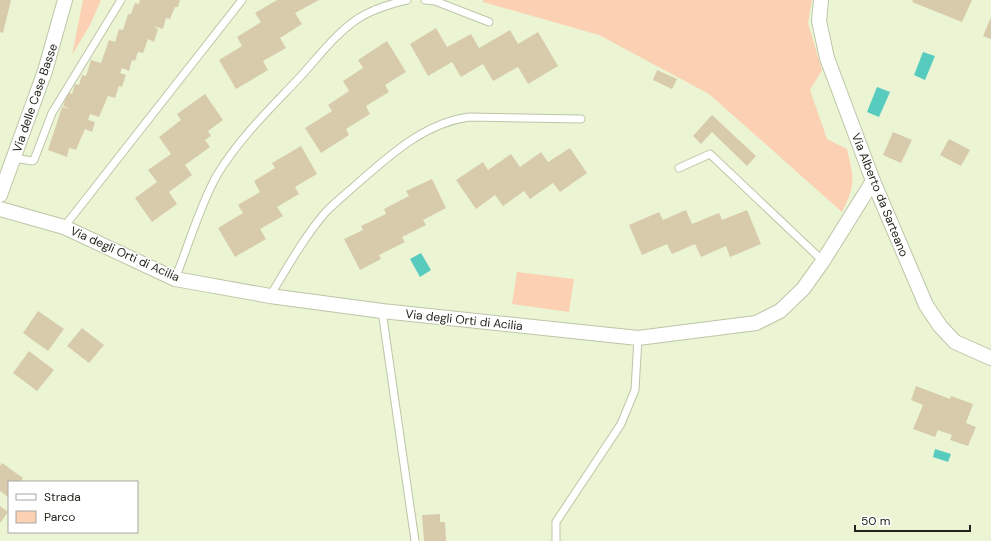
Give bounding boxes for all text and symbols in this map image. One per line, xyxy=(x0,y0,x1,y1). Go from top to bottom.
street label: Via delle Case Basse xyxy=(9,41,61,155)
street label: Via Alberto da Sarteano xyxy=(848,131,912,259)
street label: Via degli Orti di Acilia xyxy=(68,223,182,285)
street label: Via degli Orti di Acilia xyxy=(405,306,523,334)
legend xyxy=(8,481,138,533)
text: Strada xyxy=(44,489,81,505)
scale bar xyxy=(855,507,970,533)
text: Parco xyxy=(44,509,75,525)
text: 50 m xyxy=(861,513,890,529)

